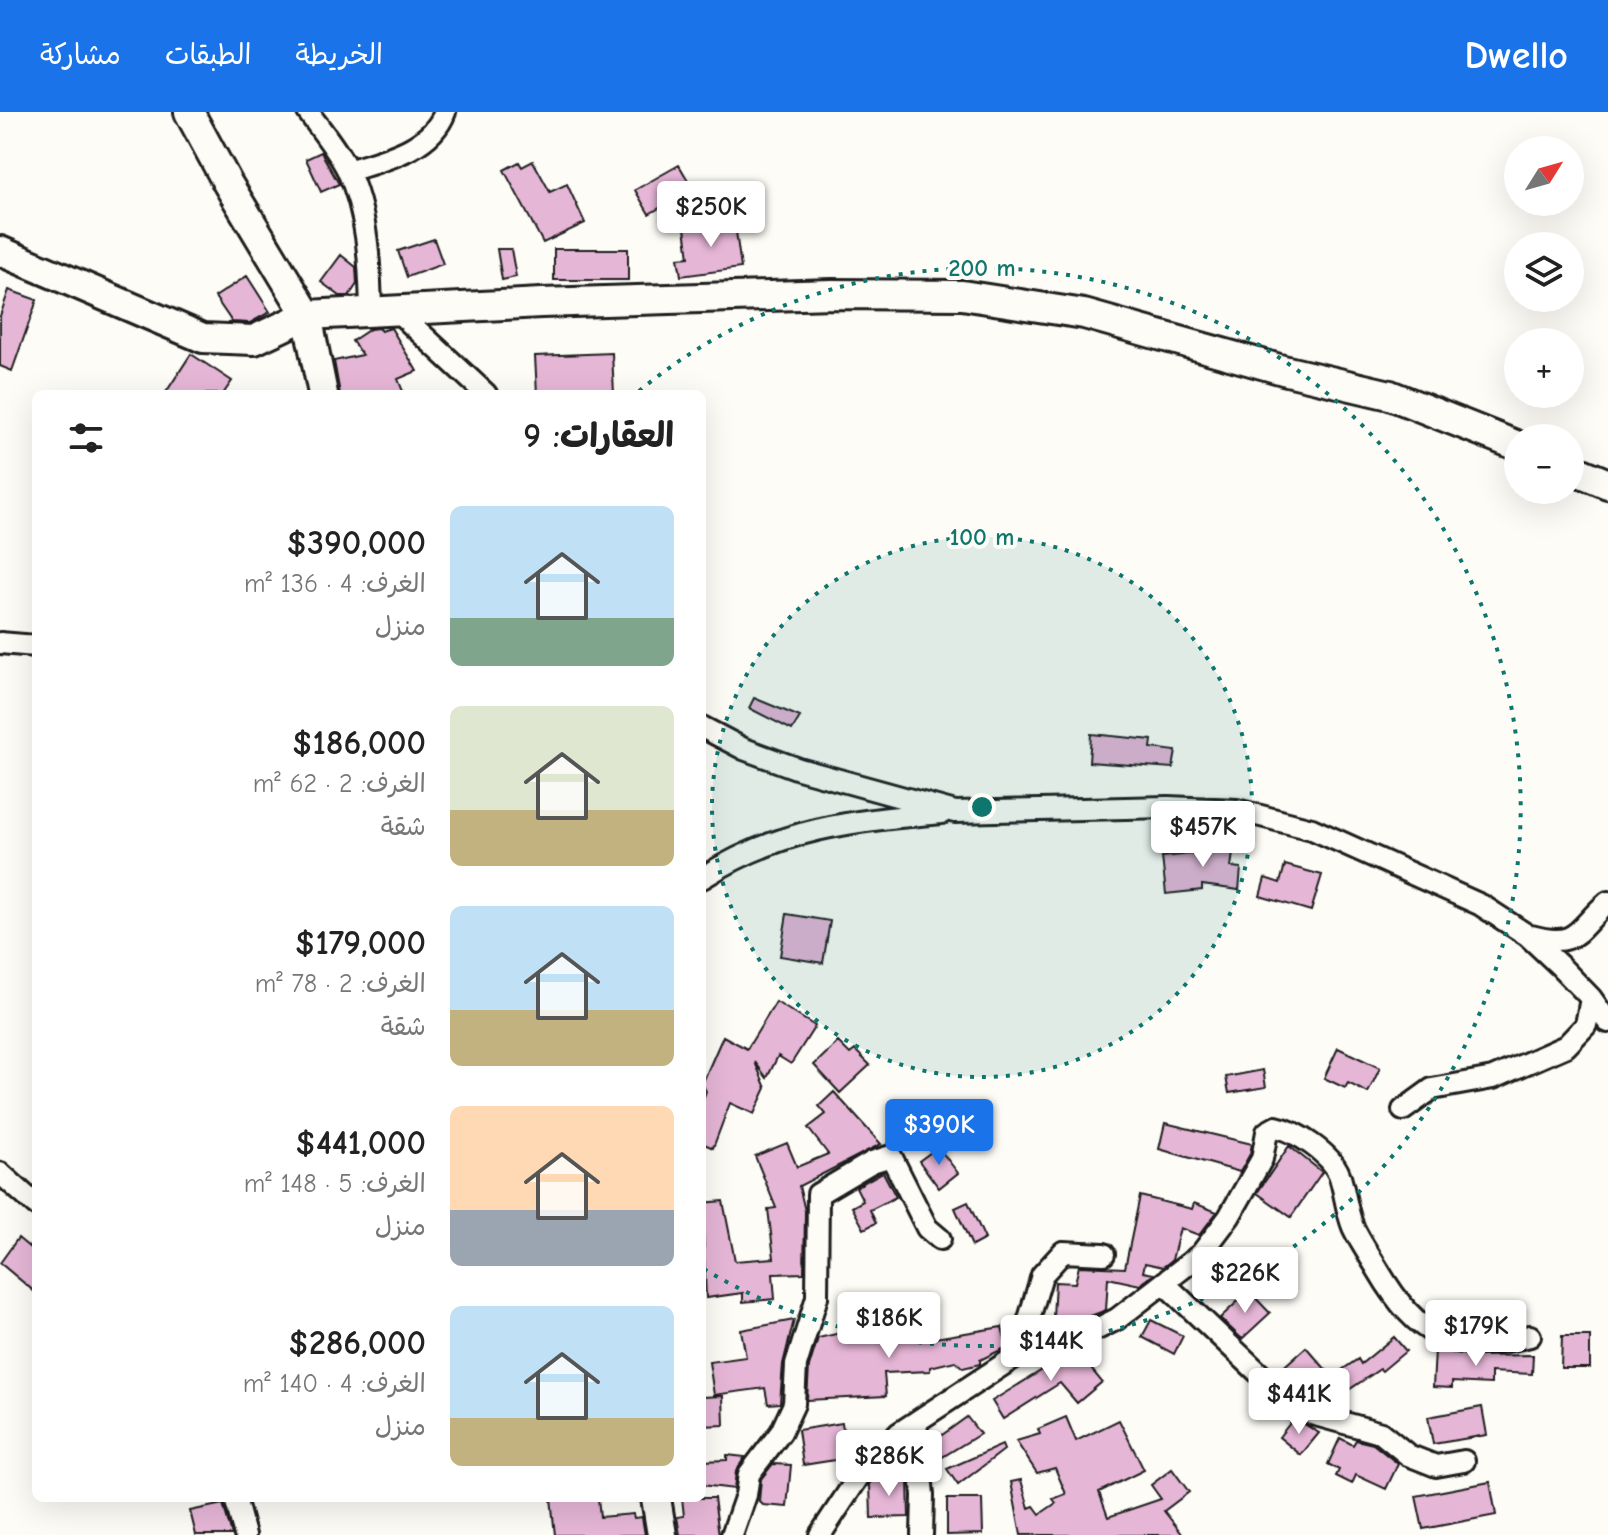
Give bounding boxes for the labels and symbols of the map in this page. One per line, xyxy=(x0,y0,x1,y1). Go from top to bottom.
north arrow xyxy=(1504,136,1584,216)
pin: $250K xyxy=(655,181,767,249)
text: 200 m xyxy=(948,254,1016,282)
text: 100 m xyxy=(950,523,1014,551)
centre of rings xyxy=(968,793,996,821)
pin: $457K xyxy=(1147,801,1259,869)
pin: $390K xyxy=(883,1099,995,1167)
pin: $226K xyxy=(1189,1247,1301,1315)
pin: $186K xyxy=(833,1292,945,1360)
pin: $179K xyxy=(1420,1300,1532,1368)
pin: $144K xyxy=(995,1315,1107,1383)
pin: $441K xyxy=(1243,1368,1355,1436)
pin: $286K xyxy=(833,1430,945,1498)

